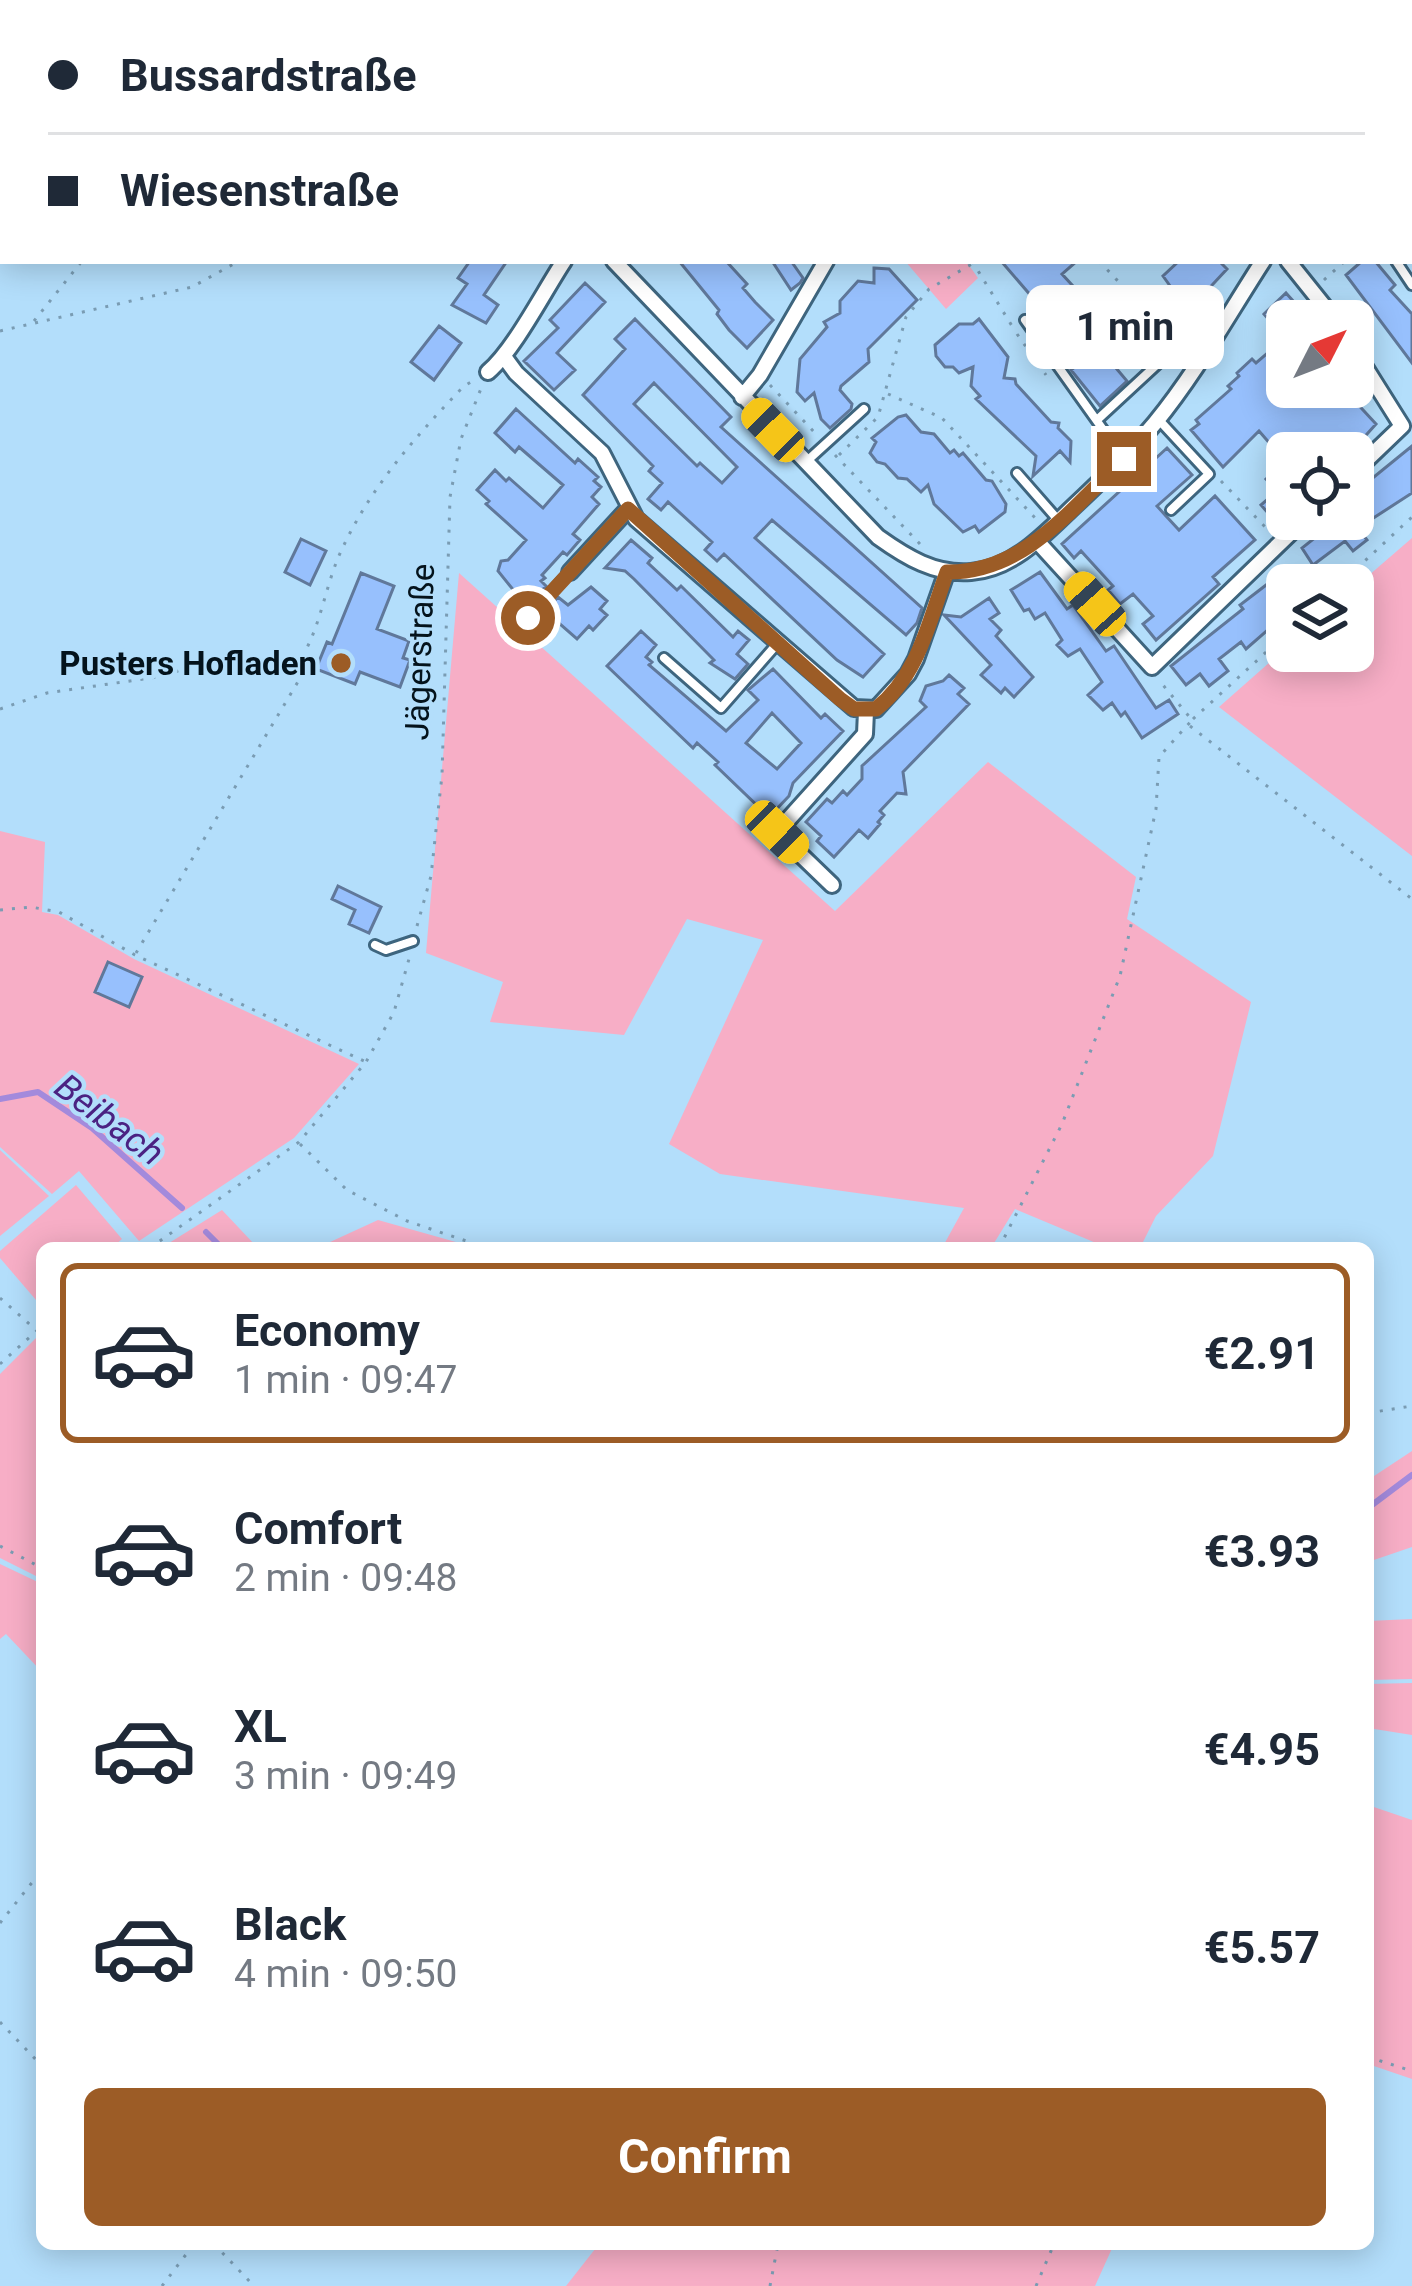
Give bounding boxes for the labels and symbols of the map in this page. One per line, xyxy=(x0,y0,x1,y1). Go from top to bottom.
callout: 1 min xyxy=(1025,285,1223,369)
north arrow xyxy=(1266,300,1374,408)
car xyxy=(735,392,811,468)
route end xyxy=(1097,432,1151,486)
street label: Jägerstraße xyxy=(397,563,442,741)
car xyxy=(1058,565,1132,643)
route start xyxy=(501,591,555,645)
place label: Pusters Hofladen xyxy=(59,644,317,683)
marker: Pusters Hofladen xyxy=(328,650,354,676)
car xyxy=(739,794,815,870)
water label: Beibach xyxy=(47,1065,172,1174)

